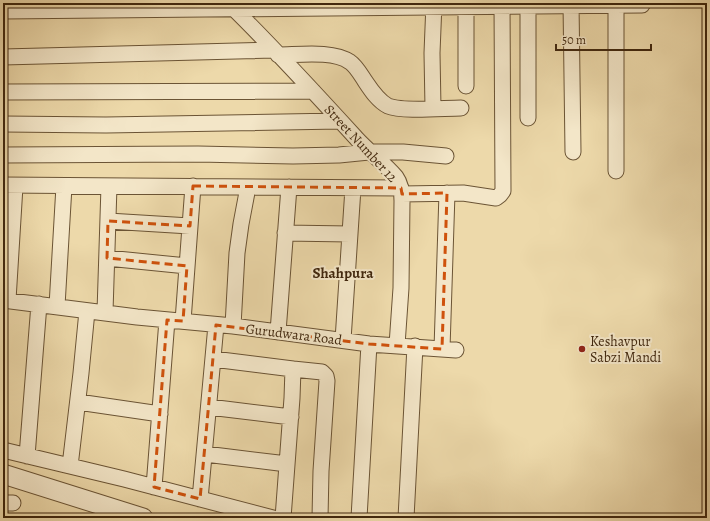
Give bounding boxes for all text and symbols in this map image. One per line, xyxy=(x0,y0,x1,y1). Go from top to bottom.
scale bar xyxy=(556,26,651,52)
text: 50 m xyxy=(562,32,586,48)
street label: Street Number 12 xyxy=(320,100,402,186)
district label: Shahpura xyxy=(312,263,374,283)
street label: Gurudwara Road xyxy=(245,319,344,350)
place label: Keshavpur Sabzi Mandi xyxy=(590,332,661,367)
marker: Keshavpur Sabzi Mandi xyxy=(577,344,587,354)

